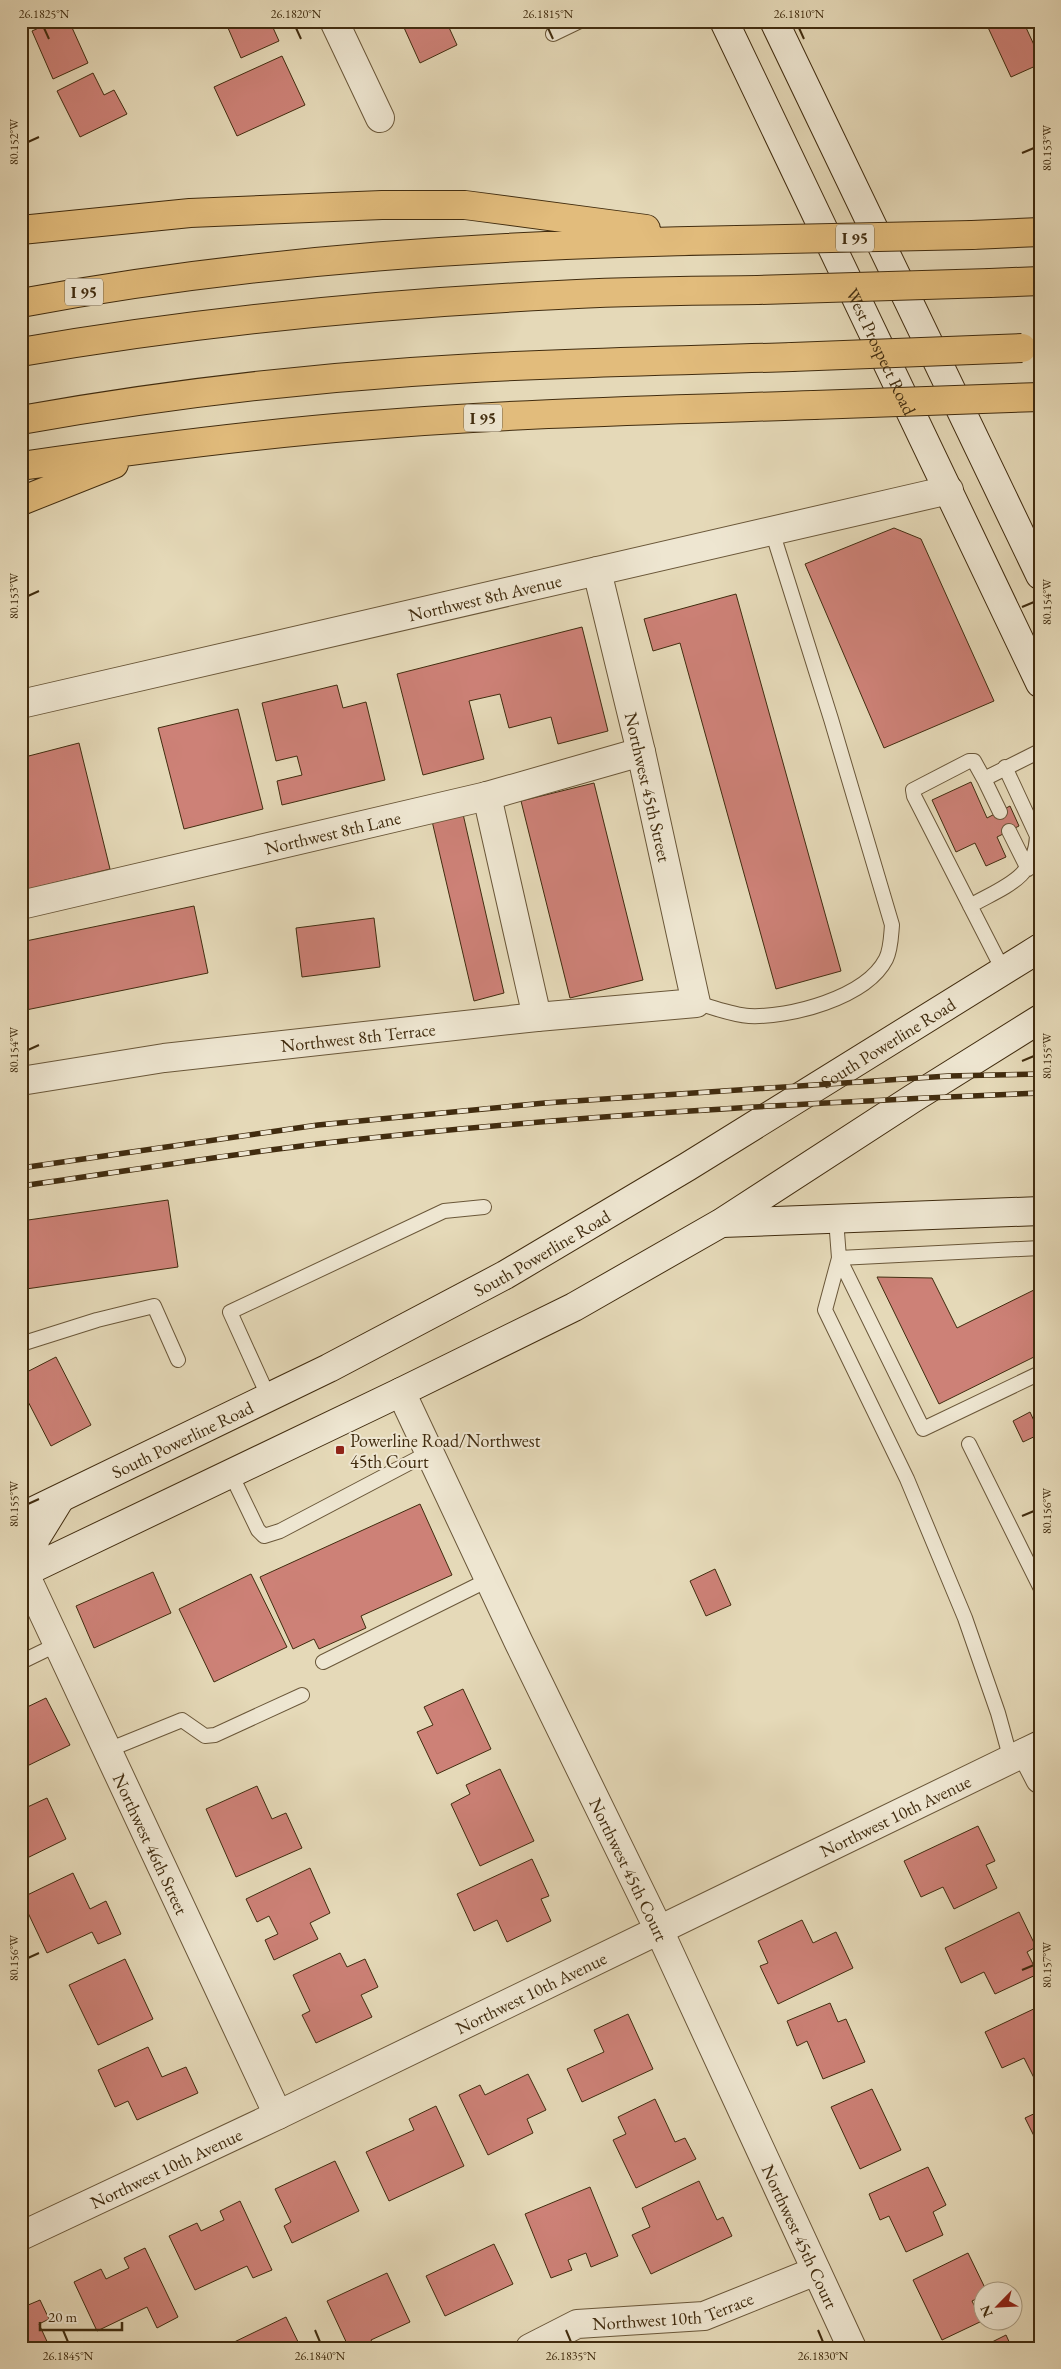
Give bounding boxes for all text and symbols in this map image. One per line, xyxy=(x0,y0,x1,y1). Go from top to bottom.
text: 26.1825°N xyxy=(19,6,70,22)
text: 26.1820°N xyxy=(271,6,322,22)
text: 26.1815°N xyxy=(523,6,574,22)
text: 26.1810°N xyxy=(774,6,825,22)
text: 80.152°W xyxy=(6,118,22,165)
text: 80.153°W xyxy=(1039,124,1055,171)
road number: I 95 xyxy=(836,224,874,252)
road number: I 95 xyxy=(65,278,103,306)
street label: West Prospect Road xyxy=(842,284,922,419)
road number: I 95 xyxy=(464,404,502,432)
street label: Northwest 8th Avenue xyxy=(406,568,564,626)
text: 80.153°W xyxy=(6,572,22,619)
text: 80.154°W xyxy=(1039,578,1055,625)
street label: Northwest 45th Street xyxy=(620,710,676,864)
street label: Northwest 8th Lane xyxy=(262,805,403,859)
street label: South Powerline Road xyxy=(816,992,960,1093)
street label: Northwest 8th Terrace xyxy=(280,1017,436,1057)
text: 80.154°W xyxy=(6,1026,22,1073)
text: 80.155°W xyxy=(1039,1032,1055,1079)
street label: South Powerline Road xyxy=(469,1203,615,1301)
street label: South Powerline Road xyxy=(108,1395,258,1483)
place label: Powerline Road/Northwest 45th Court xyxy=(350,1429,541,1473)
marker: Powerline Road/Northwest 45th Court xyxy=(334,1444,346,1456)
text: 80.155°W xyxy=(6,1480,22,1527)
text: 80.156°W xyxy=(1039,1487,1055,1534)
street label: Northwest 10th Avenue xyxy=(816,1769,974,1862)
street label: Northwest 46th Street xyxy=(108,1770,194,1918)
street label: Northwest 45th Court xyxy=(585,1794,674,1945)
text: 80.156°W xyxy=(6,1934,22,1981)
text: 80.157°W xyxy=(1039,1941,1055,1988)
street label: Northwest 10th Avenue xyxy=(451,1946,610,2039)
street label: Northwest 10th Avenue xyxy=(86,2122,245,2213)
street label: Northwest 45th Court xyxy=(757,2160,844,2312)
north arrow xyxy=(974,2282,1024,2332)
street label: Northwest 10th Terrace xyxy=(591,2286,756,2335)
scale bar xyxy=(40,2299,122,2331)
text: N xyxy=(975,2302,997,2320)
text: 20 m xyxy=(48,2307,77,2326)
text: 26.1845°N xyxy=(43,2348,94,2364)
text: 26.1840°N xyxy=(295,2348,346,2364)
text: 26.1835°N xyxy=(546,2348,597,2364)
text: 26.1830°N xyxy=(798,2348,849,2364)

